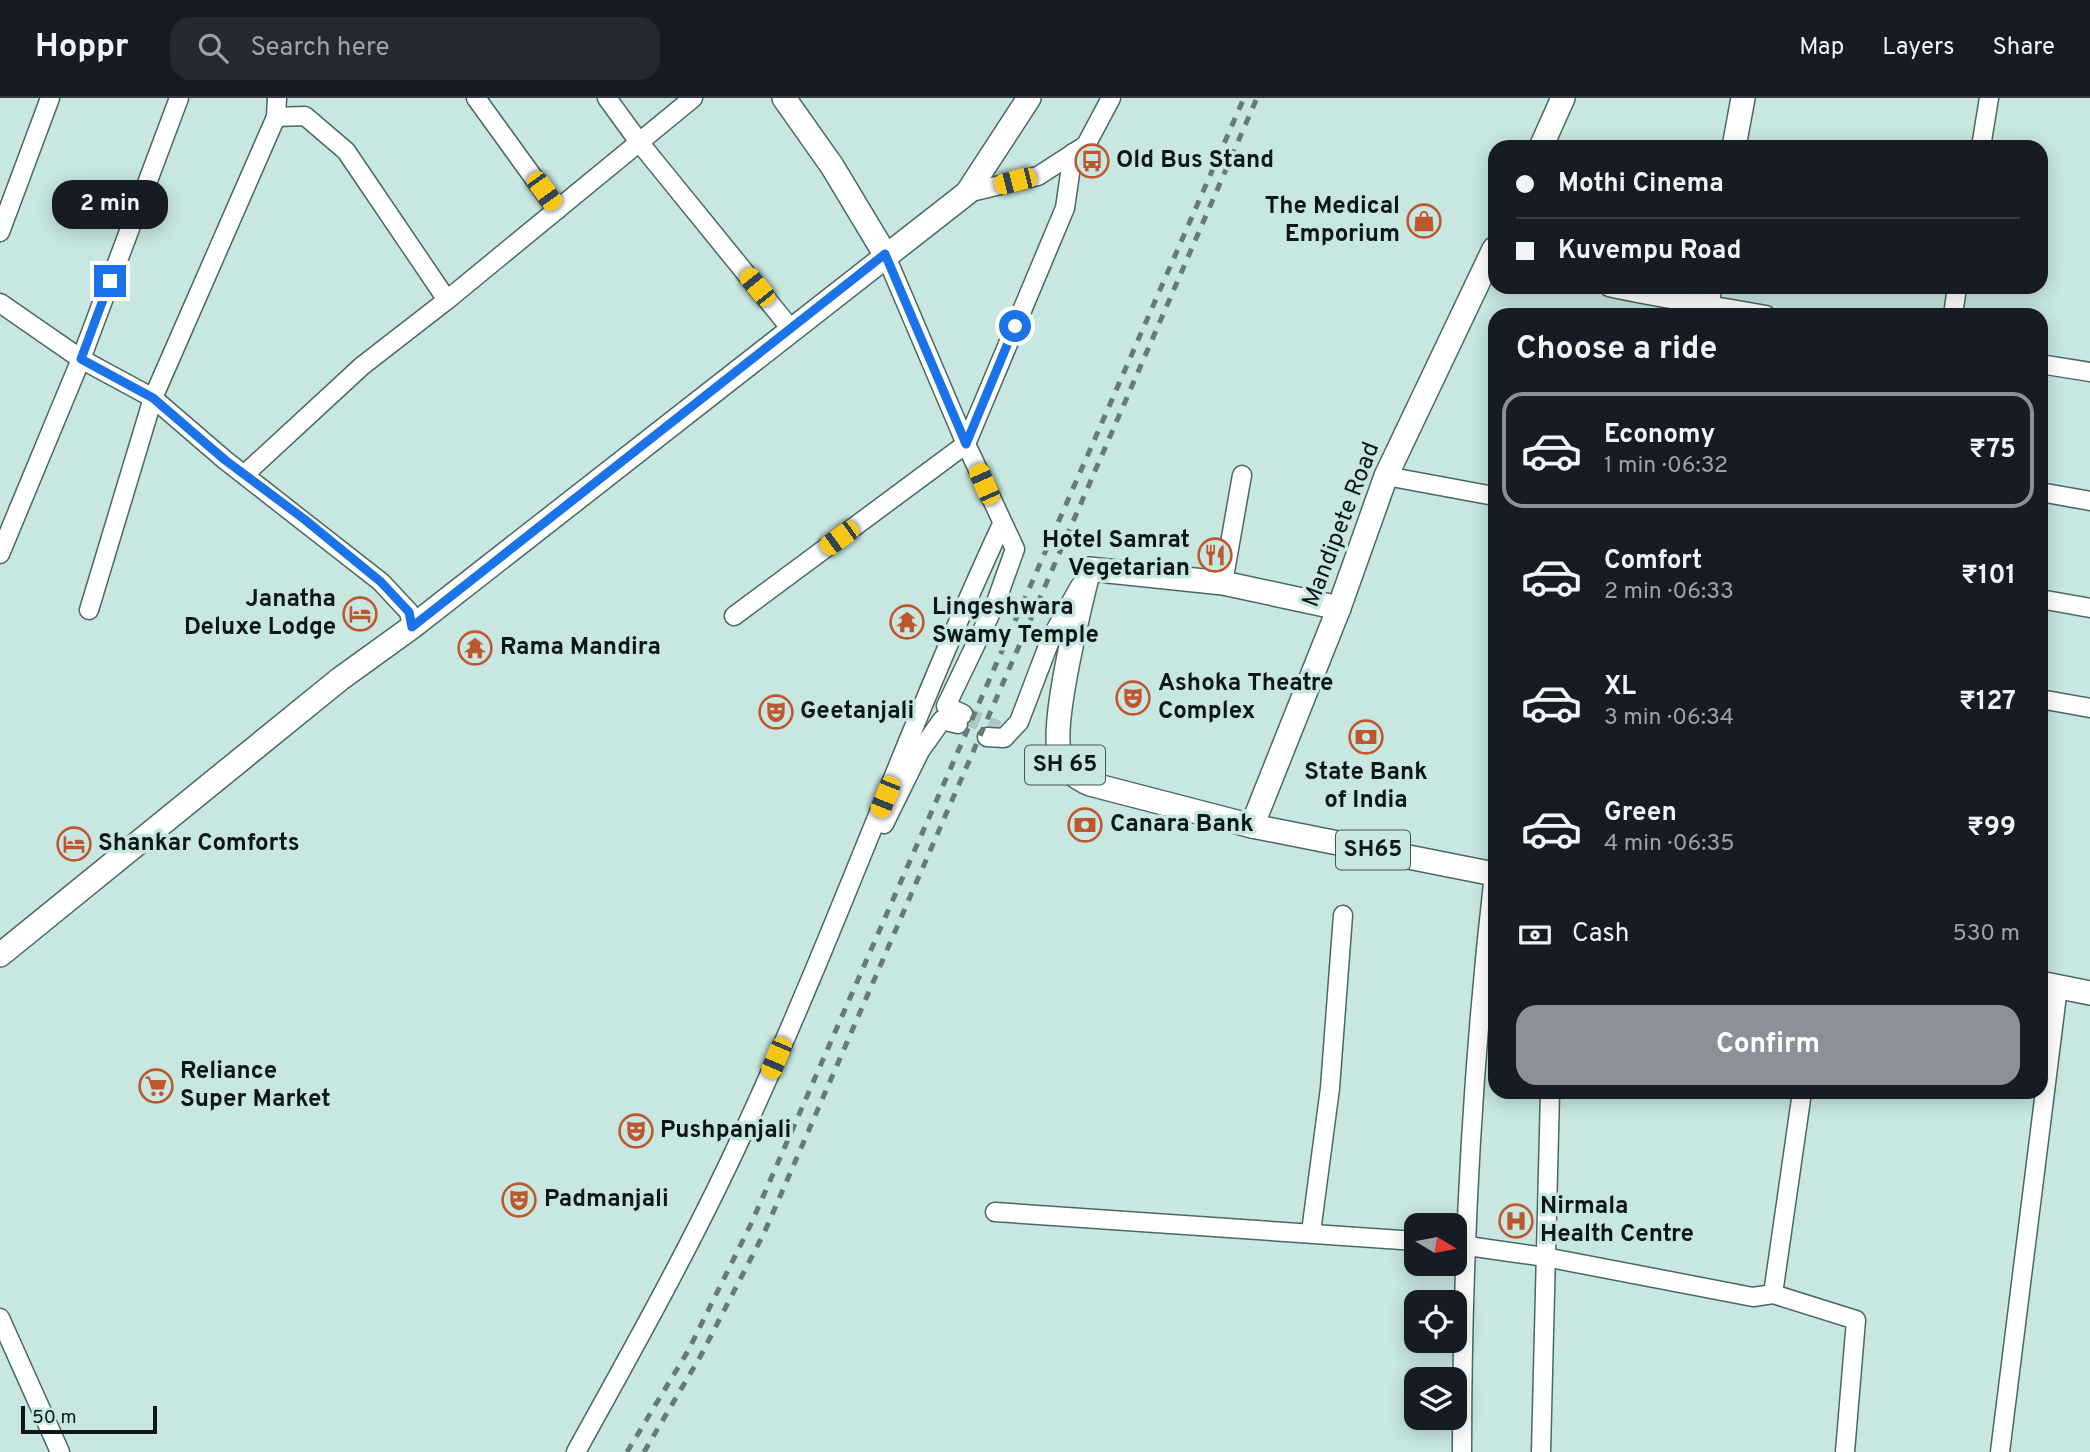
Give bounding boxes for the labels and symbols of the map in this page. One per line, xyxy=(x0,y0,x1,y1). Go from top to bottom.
bus stop icon: Old Bus Stand xyxy=(1073,142,1111,180)
place label: Old Bus Stand xyxy=(1116,146,1274,176)
car xyxy=(993,166,1038,196)
car xyxy=(524,168,565,214)
callout: 2 min xyxy=(52,180,168,228)
place label: The Medical Emporium xyxy=(1265,192,1400,250)
shop icon: The Medical Emporium xyxy=(1405,202,1443,240)
car xyxy=(736,264,779,310)
route end xyxy=(94,265,126,297)
route start xyxy=(999,310,1031,342)
street label: Mandipete Road xyxy=(1297,438,1387,612)
car xyxy=(966,461,1003,507)
car xyxy=(816,517,863,559)
place label: Hotel Samrat Vegetarian xyxy=(1042,526,1190,584)
restaurant icon: Hotel Samrat Vegetarian xyxy=(1196,536,1234,574)
place label: Janatha Deluxe Lodge xyxy=(184,585,336,643)
place label: Lingeshwara Swamy Temple xyxy=(932,593,1099,651)
hotel icon: Janatha Deluxe Lodge xyxy=(341,595,379,633)
temple icon: Lingeshwara Swamy Temple xyxy=(888,603,926,641)
temple icon: Rama Mandira xyxy=(456,629,494,667)
place label: Rama Mandira xyxy=(500,633,661,663)
place label: Ashoka Theatre Complex xyxy=(1158,669,1333,727)
theatre icon: Ashoka Theatre Complex xyxy=(1114,679,1152,717)
theatre icon: Geetanjali xyxy=(757,693,795,731)
place label: Geetanjali xyxy=(800,697,914,727)
bank icon: State Bank of India xyxy=(1347,718,1385,756)
road number: SH 65 xyxy=(1025,746,1105,785)
place label: State Bank of India xyxy=(1304,758,1428,816)
car xyxy=(868,774,903,820)
bank icon: Canara Bank xyxy=(1066,806,1104,844)
place label: Canara Bank xyxy=(1110,810,1254,840)
hotel icon: Shankar Comforts xyxy=(55,825,93,863)
place label: Shankar Comforts xyxy=(98,829,300,859)
road number: SH65 xyxy=(1336,830,1410,870)
car xyxy=(759,1035,794,1081)
place label: Reliance Super Market xyxy=(180,1057,331,1115)
supermarket icon: Reliance Super Market xyxy=(137,1067,175,1105)
theatre icon: Pushpanjali xyxy=(617,1112,655,1150)
place label: Pushpanjali xyxy=(660,1116,791,1146)
theatre icon: Padmanjali xyxy=(500,1181,538,1219)
place label: Padmanjali xyxy=(544,1185,669,1215)
place label: Nirmala Health Centre xyxy=(1540,1192,1694,1250)
hospital icon: Nirmala Health Centre xyxy=(1497,1202,1535,1240)
north arrow xyxy=(1404,1213,1466,1276)
scale bar xyxy=(21,1403,158,1435)

